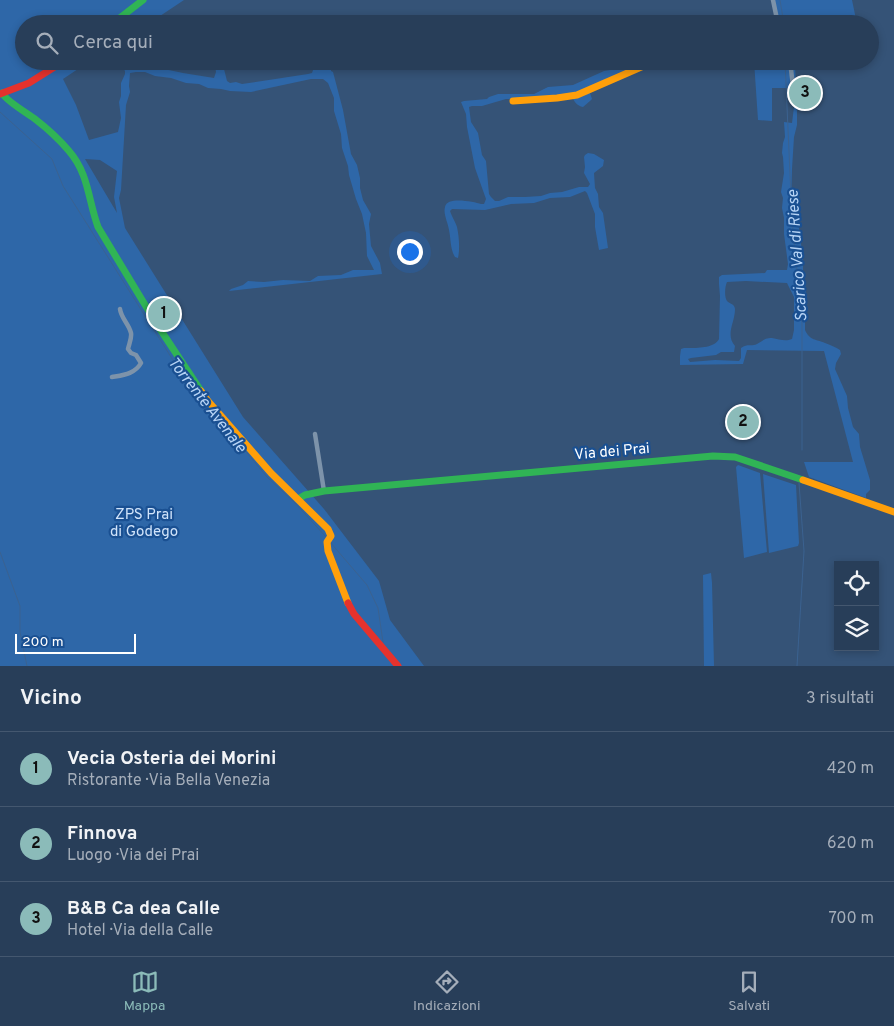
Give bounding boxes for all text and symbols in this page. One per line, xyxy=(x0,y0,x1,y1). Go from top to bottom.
search box xyxy=(15,15,879,70)
icon: search xyxy=(33,29,61,57)
text: Cerca qui xyxy=(73,31,153,55)
pin: 3 xyxy=(789,74,821,112)
water label: Scarico Val di Riese xyxy=(783,188,813,323)
your location xyxy=(397,239,423,265)
pin: 1 xyxy=(148,295,180,333)
water label: Torrente Avenale xyxy=(163,353,250,458)
pin: 2 xyxy=(727,403,759,441)
street label: Via dei Prai xyxy=(574,440,651,465)
park label: ZPS Prai di Godego xyxy=(110,506,178,542)
map controls xyxy=(834,561,879,651)
button: locate xyxy=(834,561,879,606)
button: layers xyxy=(834,606,879,651)
scale bar xyxy=(15,631,136,654)
text: 200 m xyxy=(22,634,64,651)
text: Vicino xyxy=(20,685,82,712)
text: 3 risultati xyxy=(806,689,874,709)
text: Vecia Osteria dei Morini xyxy=(67,747,276,771)
text: 1 xyxy=(33,759,39,779)
text: 420 m xyxy=(827,759,874,779)
text: Ristorante · Via Bella Venezia xyxy=(67,771,270,791)
text: Finnova xyxy=(67,822,137,846)
text: 2 xyxy=(31,834,41,854)
text: 620 m xyxy=(827,834,874,854)
text: Luogo · Via dei Prai xyxy=(67,846,199,866)
text: B&B Ca dea Calle xyxy=(67,897,220,921)
text: 3 xyxy=(31,909,41,929)
text: 700 m xyxy=(828,909,874,929)
text: Hotel · Via della Calle xyxy=(67,921,213,941)
tab: Mappa xyxy=(124,968,165,1015)
tab: Indicazioni xyxy=(413,968,481,1015)
tab: Salvati xyxy=(728,968,770,1015)

